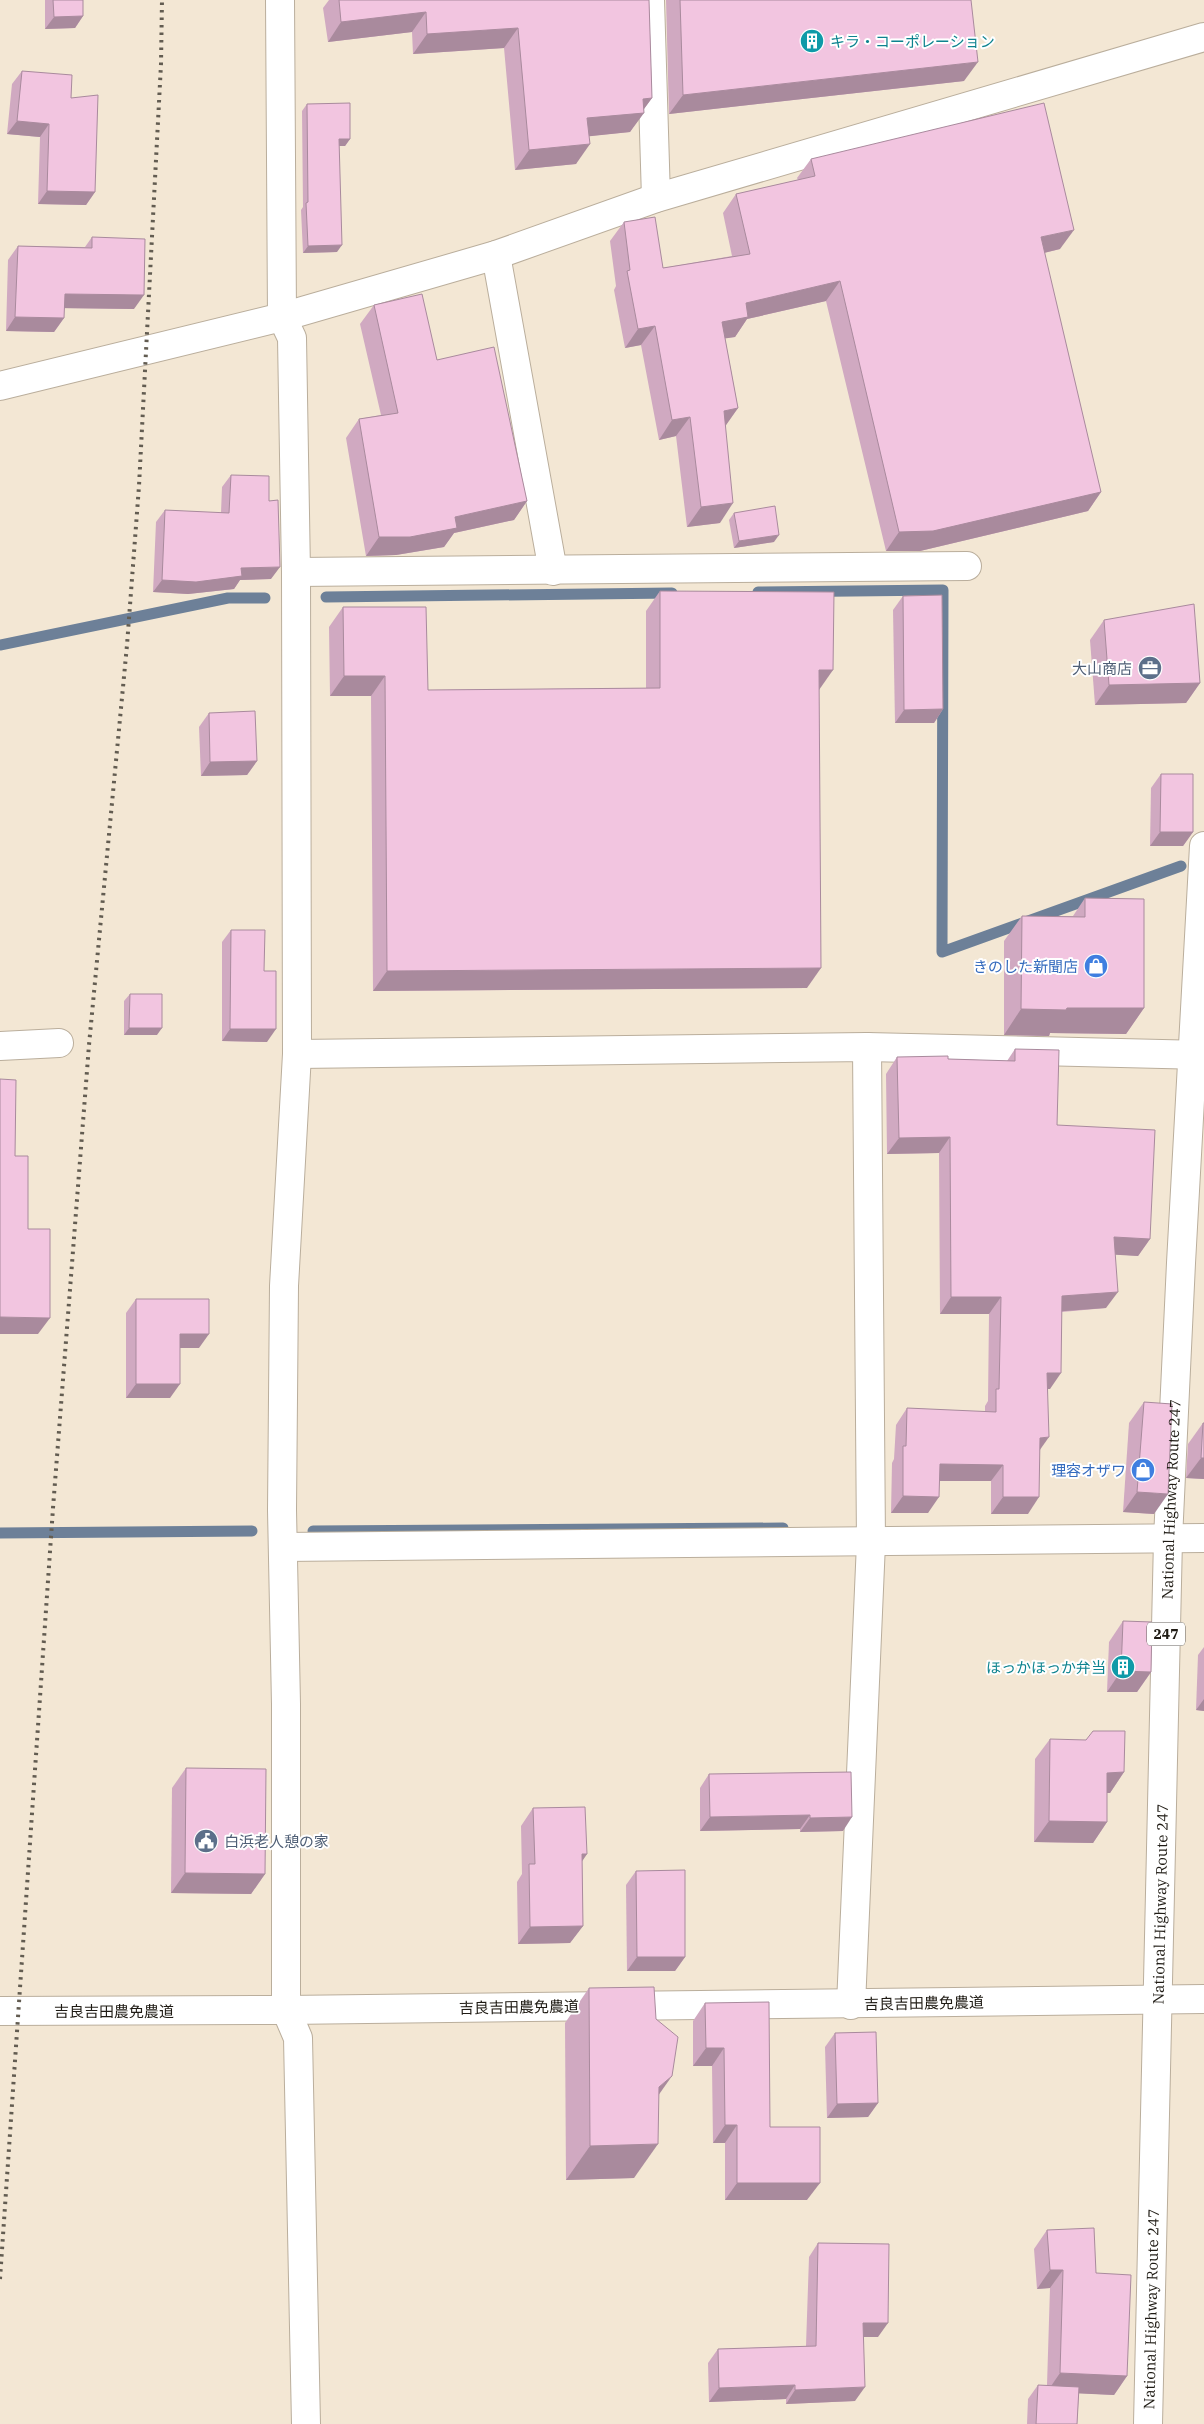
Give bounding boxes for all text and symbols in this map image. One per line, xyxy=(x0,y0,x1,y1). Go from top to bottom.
building icon: キラ・コーポレーション xyxy=(799,28,825,54)
place label: キラ・コーポレーション xyxy=(830,32,995,51)
office icon: 大山商店 xyxy=(1137,655,1163,681)
place label: 大山商店 xyxy=(1072,659,1132,678)
shop icon: きのした新聞店 xyxy=(1083,953,1109,979)
place label: きのした新聞店 xyxy=(973,957,1078,976)
street label: National Highway Route 247 xyxy=(1157,1399,1184,1600)
shop icon: 理容オザワ xyxy=(1130,1457,1156,1483)
place label: 理容オザワ xyxy=(1051,1461,1126,1480)
road number: 247 xyxy=(1147,1622,1185,1646)
building icon: ほっかほっか弁当 xyxy=(1110,1654,1136,1680)
place label: ほっかほっか弁当 xyxy=(986,1658,1106,1677)
street label: National Highway Route 247 xyxy=(1148,1804,1172,2005)
public building icon: 白浜老人憩の家 xyxy=(193,1828,219,1854)
place label: 白浜老人憩の家 xyxy=(224,1832,329,1851)
street label: 吉良吉田農免農道 xyxy=(864,1992,984,2014)
street label: 吉良吉田農免農道 xyxy=(459,1996,579,2018)
street label: 吉良吉田農免農道 xyxy=(54,2002,174,2021)
street label: National Highway Route 247 xyxy=(1139,2209,1162,2409)

